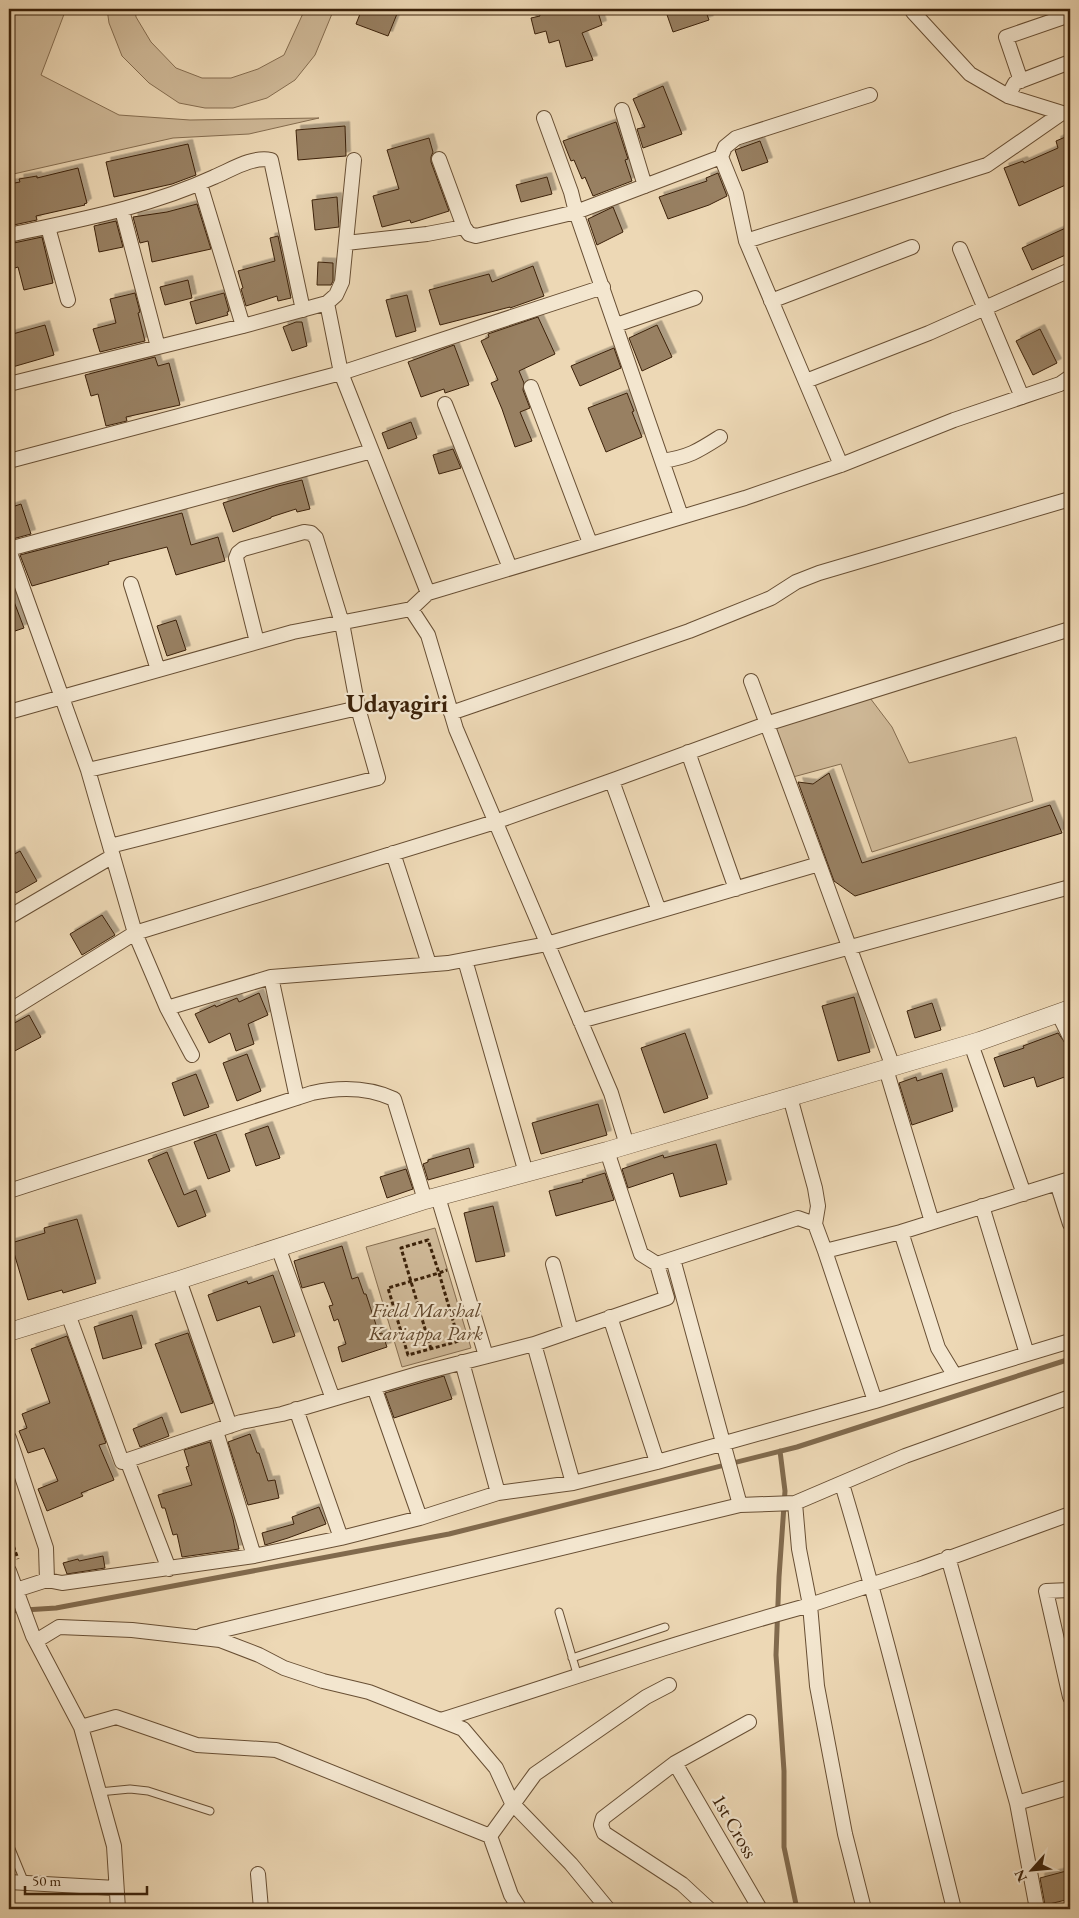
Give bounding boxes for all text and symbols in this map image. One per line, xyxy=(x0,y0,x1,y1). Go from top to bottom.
district label: Udayagiri xyxy=(346,687,449,720)
park label: Field Marshal Kariappa Park xyxy=(368,1297,483,1346)
street label: 1st Cross xyxy=(706,1789,764,1863)
north arrow xyxy=(1006,1846,1056,1896)
scale bar xyxy=(25,1863,148,1895)
text: N xyxy=(1010,1866,1031,1885)
text: 50 m xyxy=(32,1871,61,1890)

